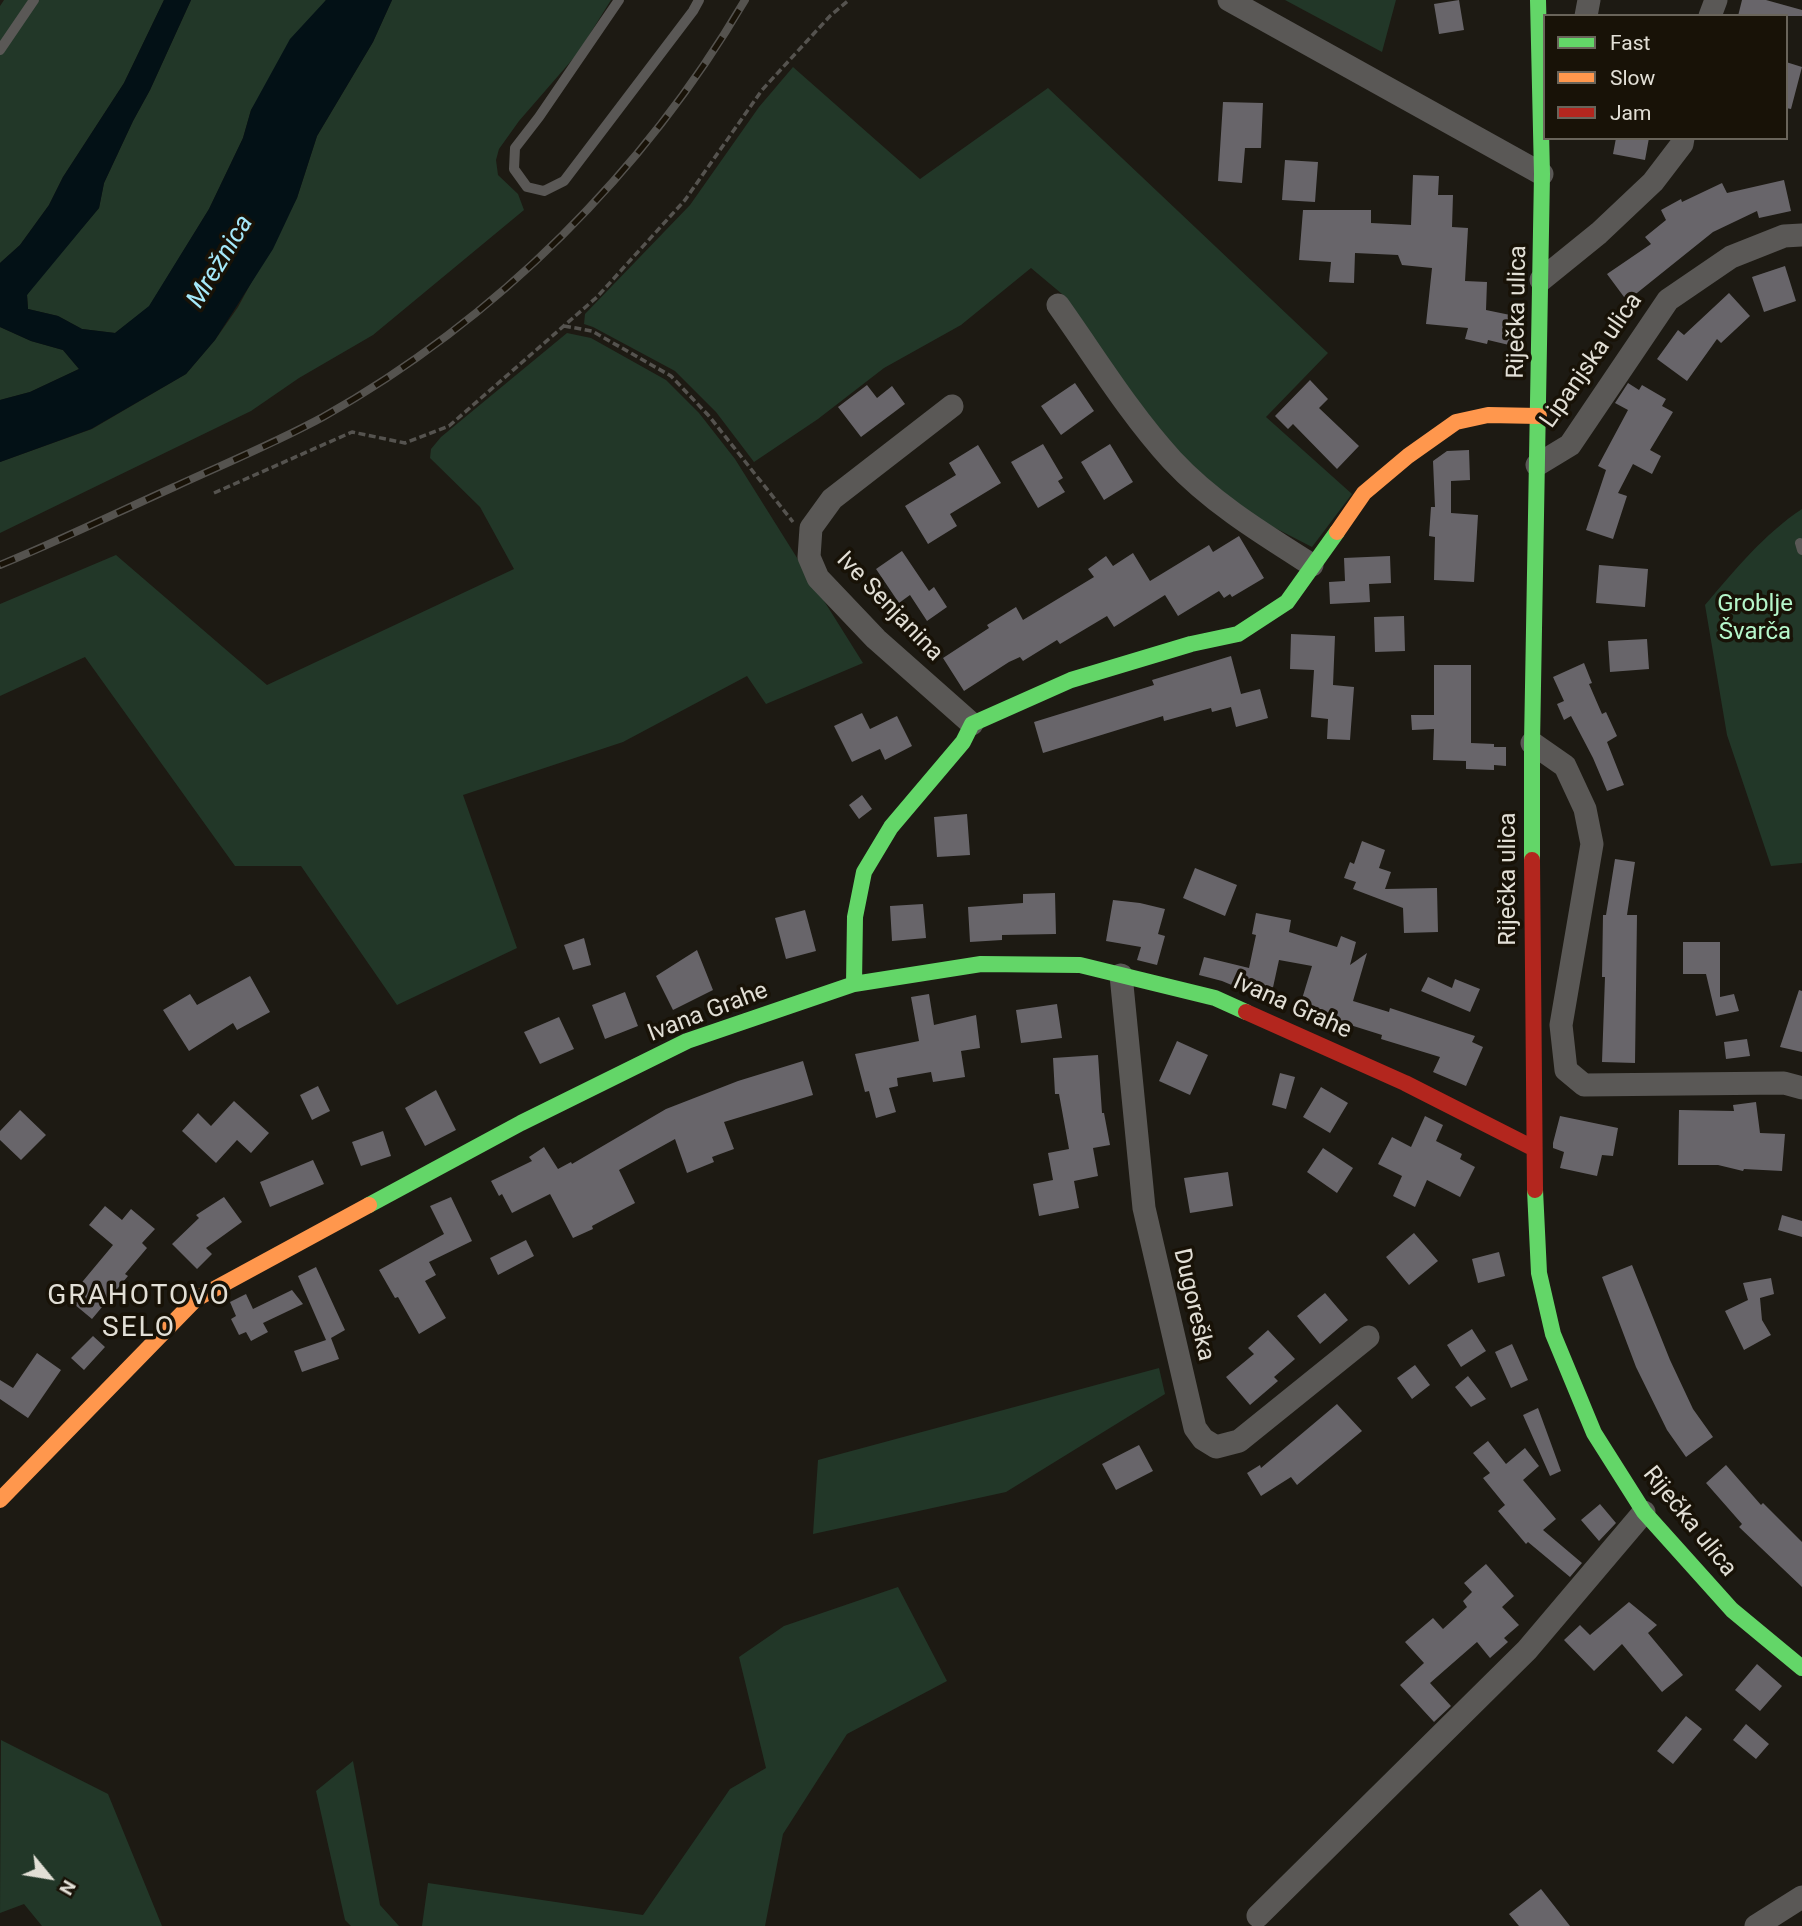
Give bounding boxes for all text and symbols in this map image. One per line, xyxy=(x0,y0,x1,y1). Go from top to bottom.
legend xyxy=(1543,14,1788,140)
text: Fast xyxy=(1610,31,1650,55)
text: Slow xyxy=(1610,66,1655,90)
text: Jam xyxy=(1610,101,1651,125)
water label: Mrežnica xyxy=(181,210,261,314)
street label: Riječka ulica xyxy=(1502,245,1534,379)
street label: Lipanjska ulica xyxy=(1535,288,1649,434)
street label: Ive Senjanina xyxy=(830,546,948,668)
park label: Groblje Švarča xyxy=(1717,591,1793,647)
street label: Riječka ulica xyxy=(1495,812,1523,946)
street label: Ivana Grahe xyxy=(1228,968,1356,1046)
street label: Ivana Grahe xyxy=(644,977,772,1049)
street label: Dugoreška xyxy=(1166,1246,1220,1364)
district label: GRAHOTOVO SELO xyxy=(48,1280,230,1346)
street label: Riječka ulica xyxy=(1636,1461,1742,1583)
north arrow xyxy=(14,1842,84,1912)
text: N xyxy=(54,1876,81,1899)

